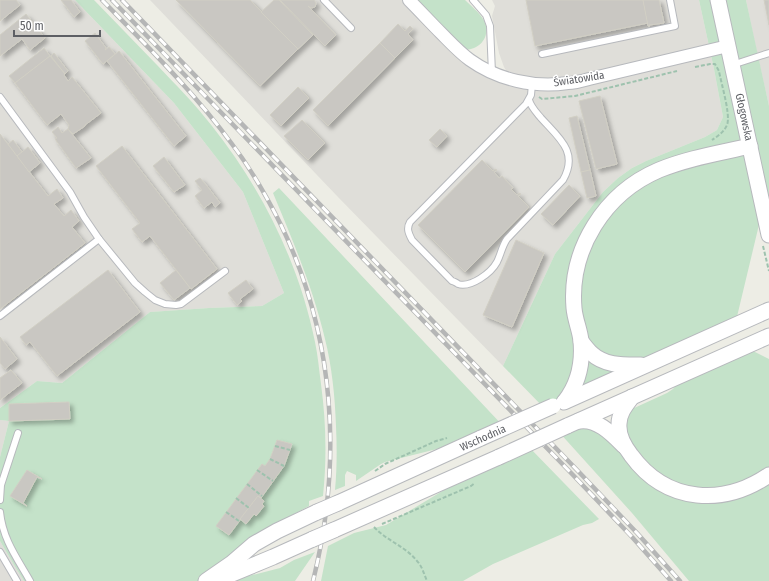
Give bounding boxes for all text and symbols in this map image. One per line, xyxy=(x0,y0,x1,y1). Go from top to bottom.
scale bar xyxy=(14,12,100,38)
text: 50 m xyxy=(20,19,44,33)
street label: Światowida xyxy=(552,68,605,89)
street label: Głogowska xyxy=(733,92,755,142)
street label: Wschodnia xyxy=(458,422,508,454)

